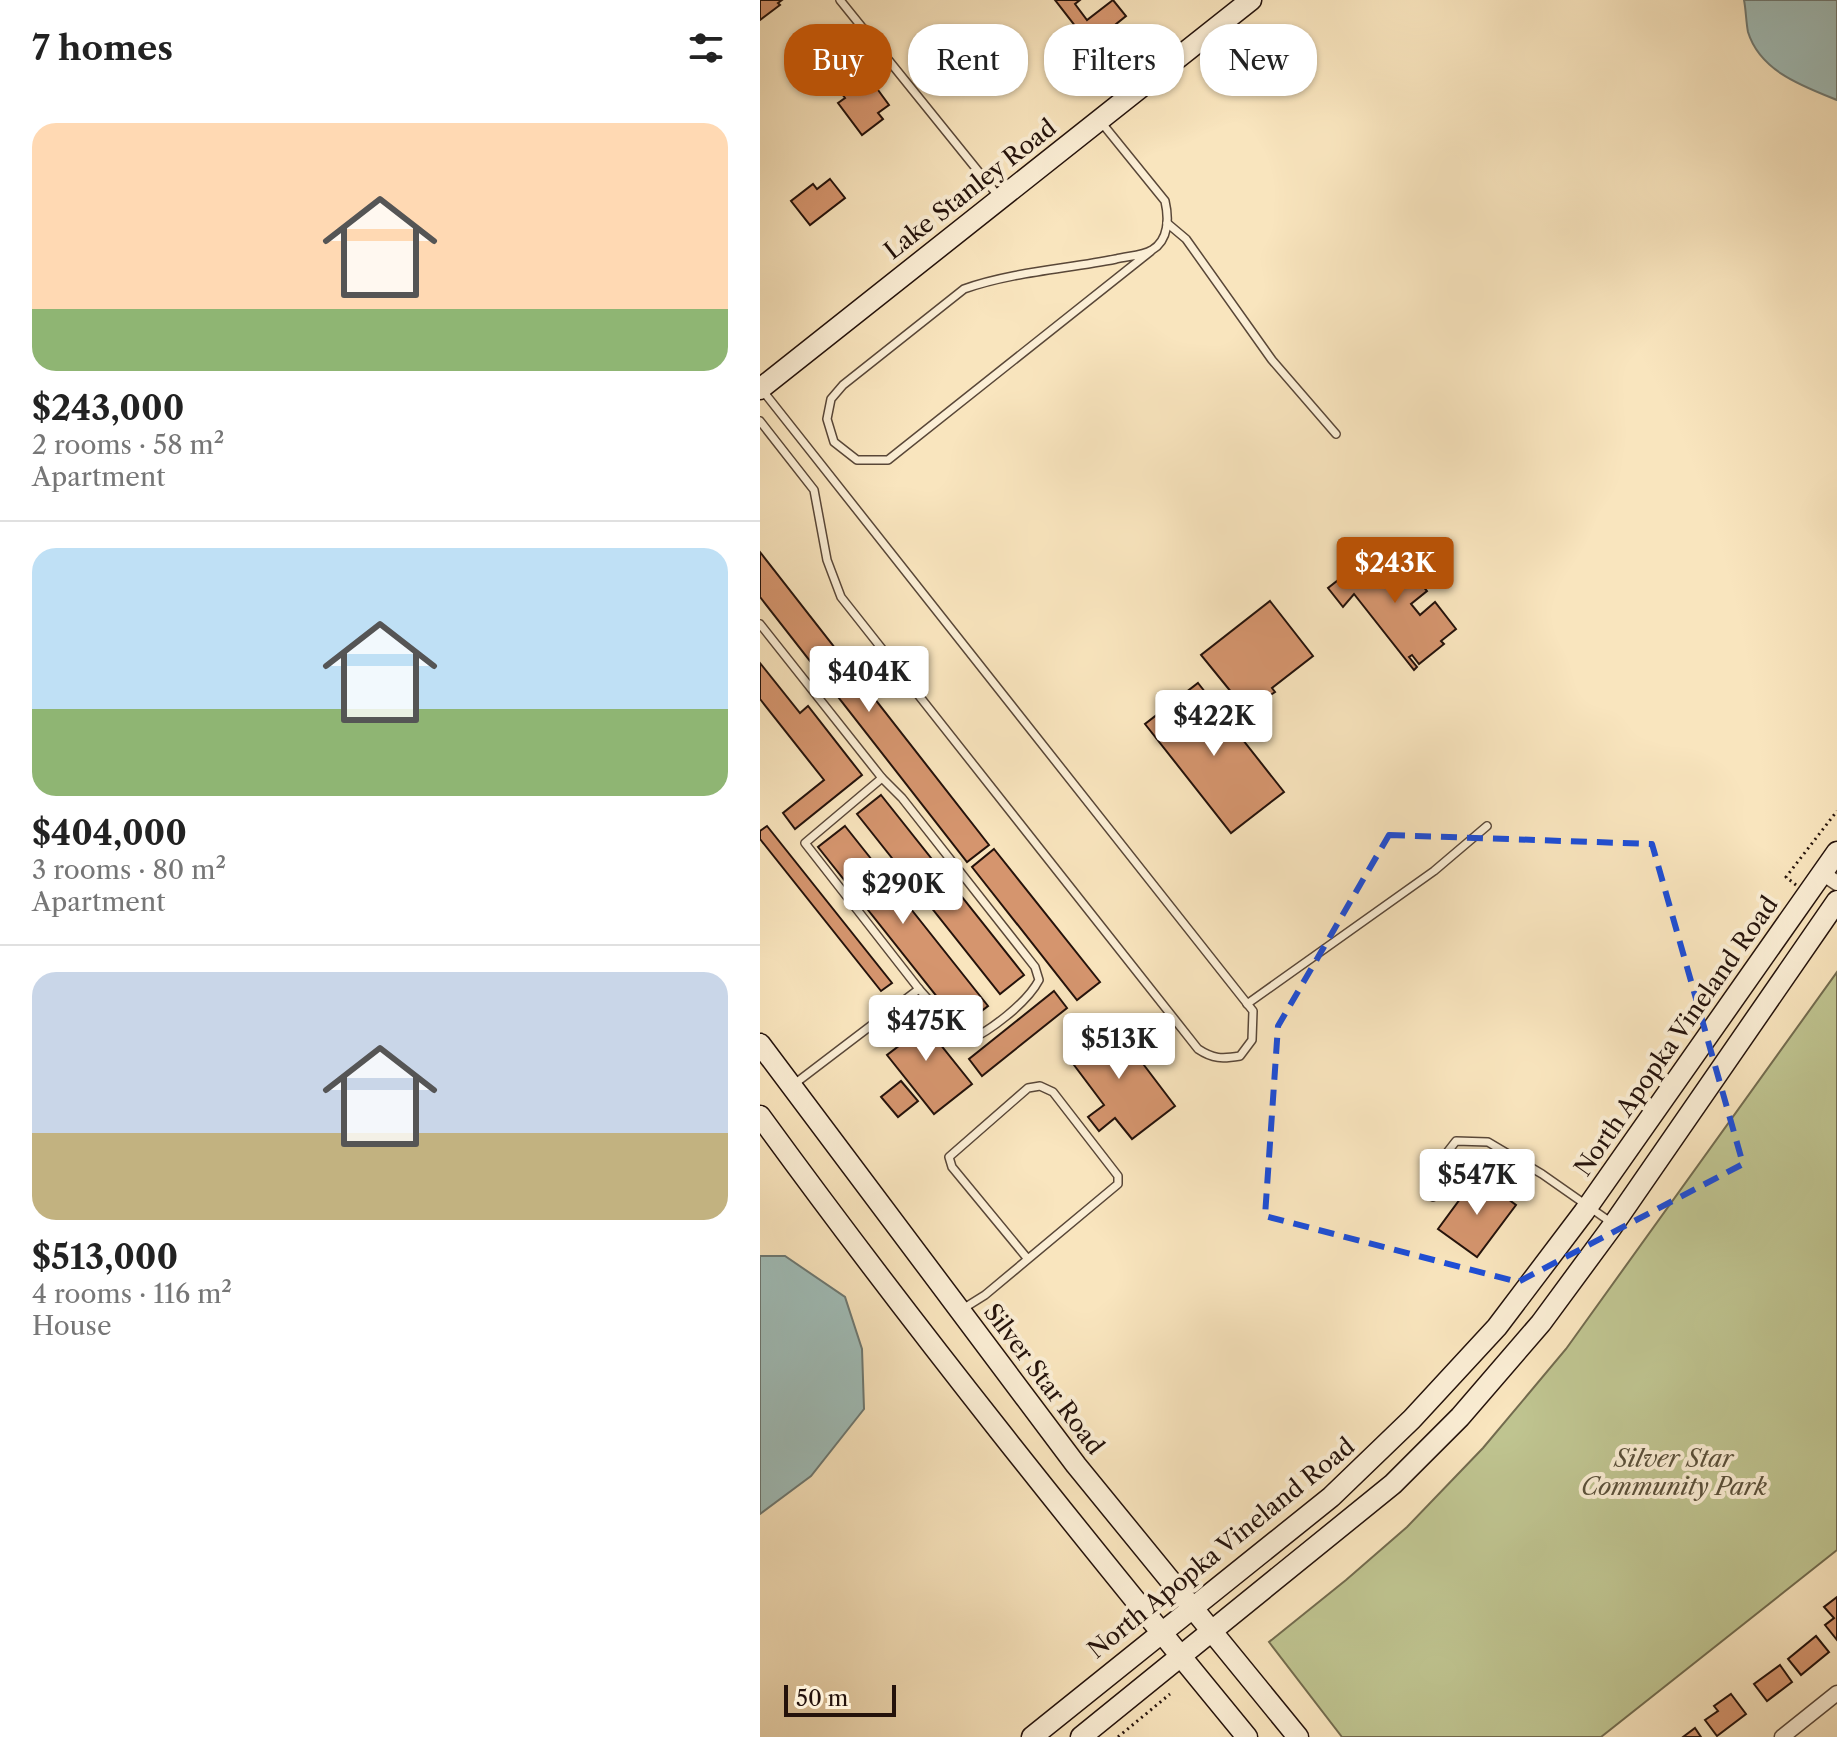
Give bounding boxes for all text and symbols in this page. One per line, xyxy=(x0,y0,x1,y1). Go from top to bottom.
chip: Buy xyxy=(784,24,892,96)
chip: Rent xyxy=(908,24,1028,96)
chip: Filters xyxy=(1044,24,1184,96)
chip: New xyxy=(1200,24,1317,96)
icon: filters xyxy=(684,26,728,70)
text: 7 homes xyxy=(32,27,173,69)
street label: Lake Stanley Road xyxy=(878,113,1062,265)
icon: home xyxy=(308,175,452,319)
text: $243,000 xyxy=(32,387,184,429)
text: 2 rooms · 58 m² xyxy=(32,429,224,461)
text: Apartment xyxy=(32,461,165,493)
pin: $243K xyxy=(1339,537,1451,605)
text: $243K xyxy=(1355,547,1435,579)
icon: home xyxy=(308,600,452,744)
pin: $404K xyxy=(813,646,925,714)
text: $404K xyxy=(828,656,910,688)
pin: $422K xyxy=(1158,690,1270,758)
text: $422K xyxy=(1173,700,1255,732)
text: $404,000 xyxy=(32,812,187,854)
text: 3 rooms · 80 m² xyxy=(32,854,226,886)
pin: $290K xyxy=(847,858,959,926)
text: $290K xyxy=(862,868,944,900)
text: Apartment xyxy=(32,886,165,918)
street label: North Apopka Vineland Road xyxy=(1568,890,1784,1181)
pin: $475K xyxy=(870,995,982,1063)
text: $475K xyxy=(887,1005,965,1037)
pin: $513K xyxy=(1063,1013,1175,1081)
text: $513K xyxy=(1081,1023,1157,1055)
icon: home xyxy=(308,1024,452,1168)
pin: $547K xyxy=(1421,1149,1533,1217)
text: $547K xyxy=(1438,1159,1516,1191)
text: $513,000 xyxy=(32,1236,178,1278)
text: 4 rooms · 116 m² xyxy=(32,1278,232,1310)
street label: Silver Star Road xyxy=(978,1298,1110,1460)
text: House xyxy=(32,1310,112,1342)
street label: North Apopka Vineland Road xyxy=(1082,1431,1360,1665)
park label: Silver Star Community Park xyxy=(1581,1444,1768,1501)
scale bar xyxy=(784,1681,896,1717)
text: 50 m xyxy=(796,1685,848,1712)

